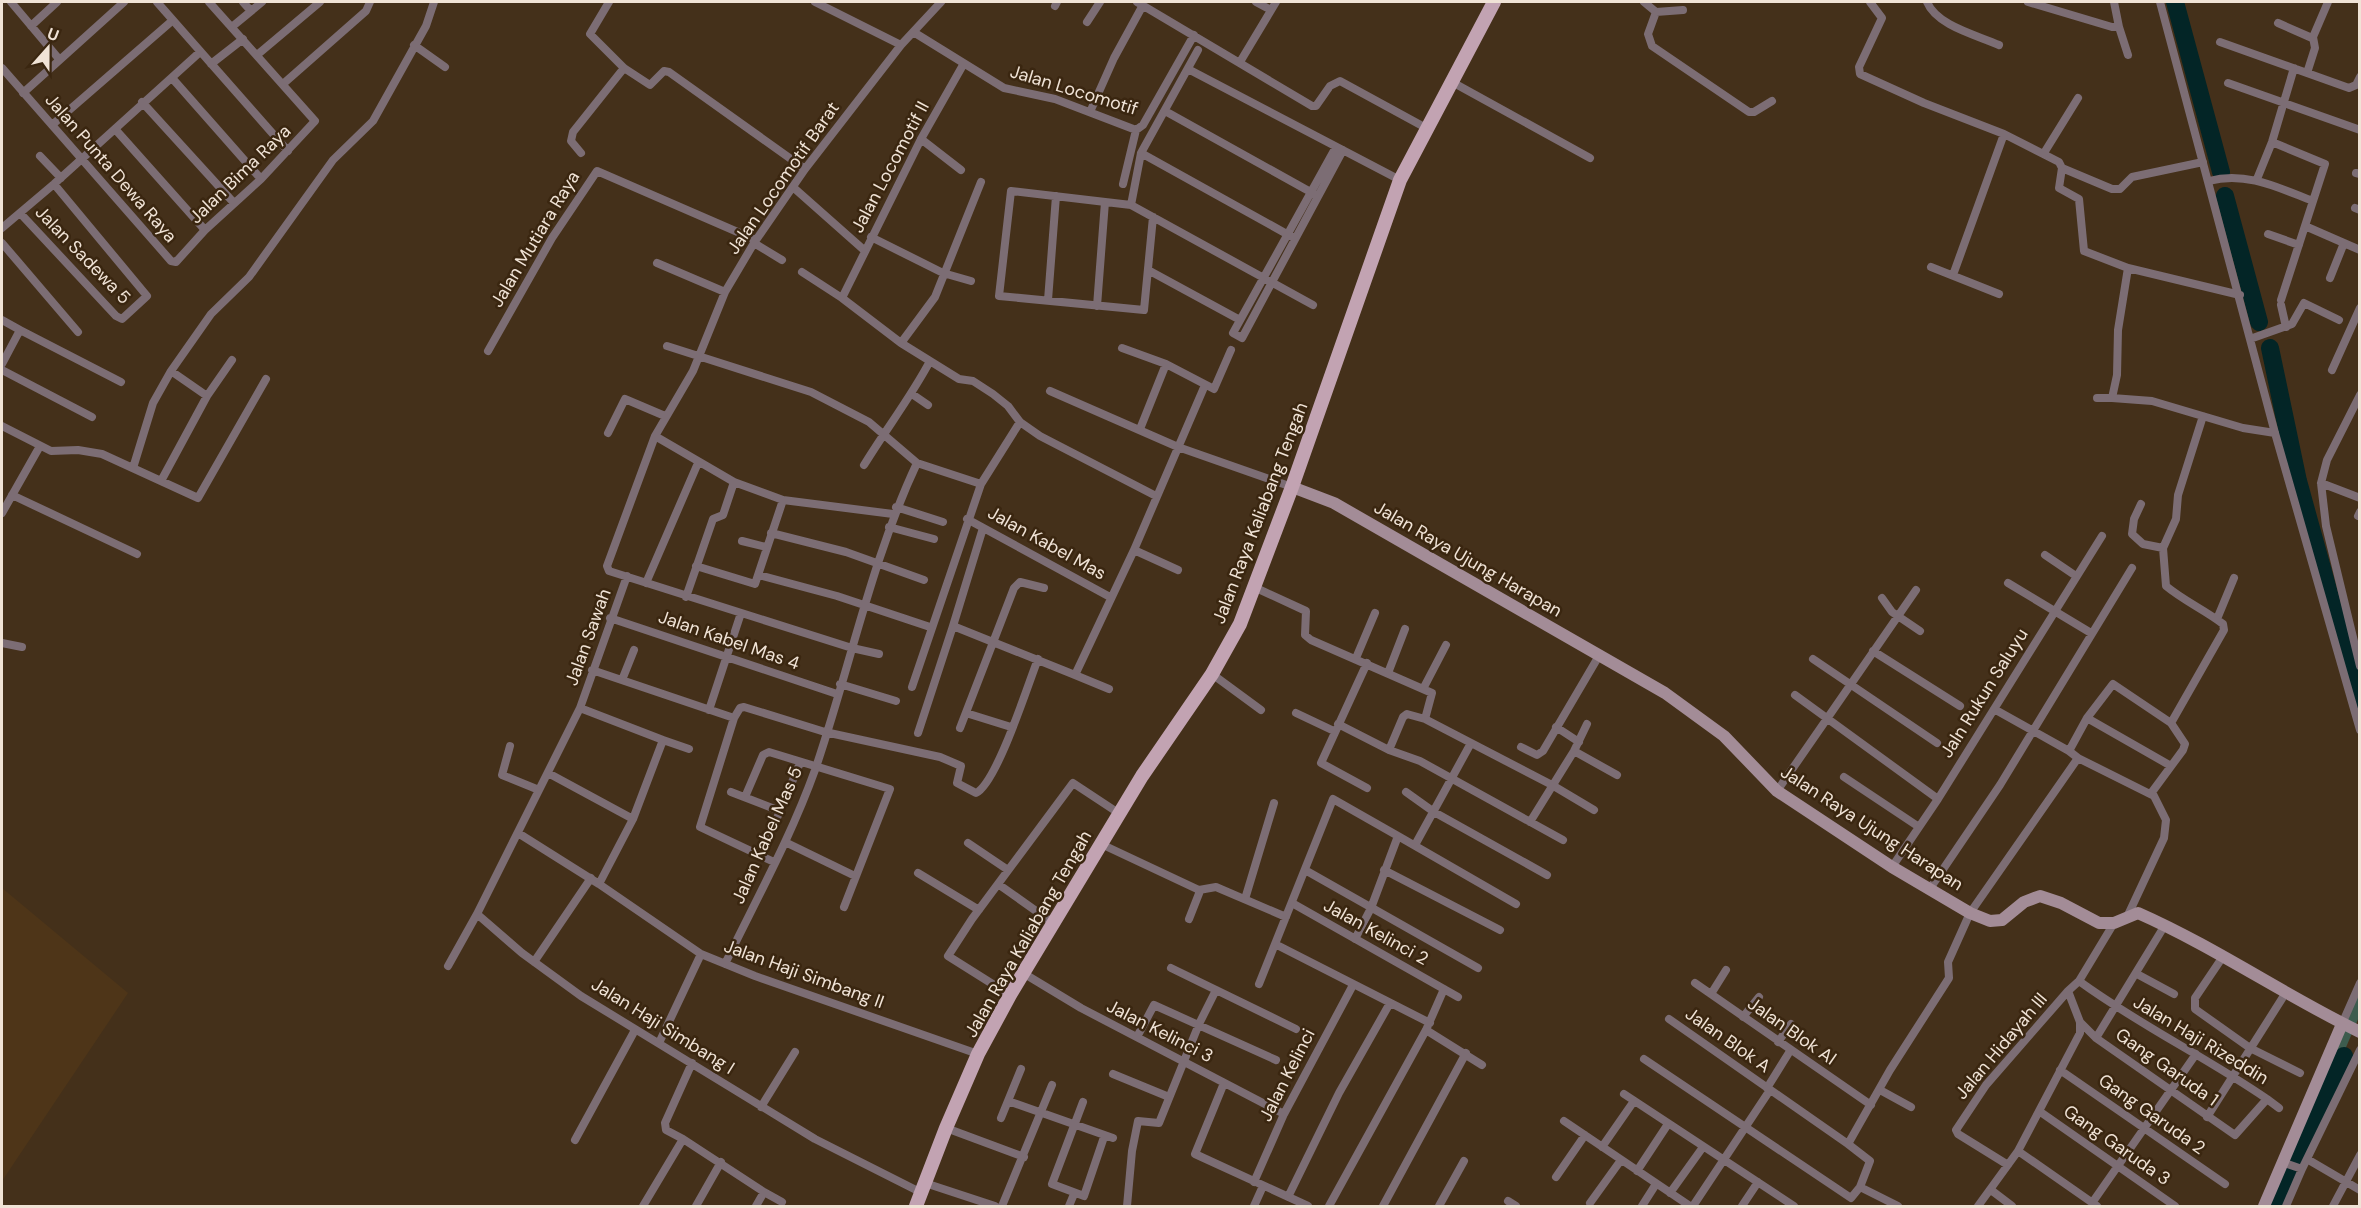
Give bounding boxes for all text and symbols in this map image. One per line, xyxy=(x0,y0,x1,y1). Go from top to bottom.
north arrow xyxy=(18,18,78,78)
text: U xyxy=(44,23,62,46)
street label: Jalan Locomotif xyxy=(1007,59,1141,121)
street label: Jalan Punta Dewa Raya xyxy=(40,88,182,248)
street label: Jalan Locomotif Barat xyxy=(721,97,845,259)
street label: Jalan Locomotif II xyxy=(845,97,935,237)
street label: Jalan Bima Raya xyxy=(184,119,296,229)
street label: Jalan Mutiara Raya xyxy=(485,166,585,312)
street label: Jalan Sadewa 5 xyxy=(30,201,136,309)
street label: Jalan Raya Kaliabang Tengah xyxy=(1207,399,1313,627)
street label: Jalan Raya Ujung Harapan xyxy=(1370,495,1566,623)
street label: Jalan Kabel Mas xyxy=(983,501,1111,585)
street label: Jalan Sawah xyxy=(559,585,617,689)
street label: Jalan Kabel Mas 4 xyxy=(655,605,803,675)
street label: Jaln Rukun Saluyu xyxy=(1935,624,2033,762)
street label: Jalan Raya Ujung Harapan xyxy=(1776,760,1968,896)
street label: Jalan Kabel Mas 5 xyxy=(726,763,808,907)
street label: Jalan Raya Kaliabang Tengah xyxy=(959,826,1097,1042)
street label: Jalan Kelinci 2 xyxy=(1319,893,1433,971)
street label: Jalan Haji Simbang II xyxy=(721,934,887,1014)
street label: Jalan Haji Simbang I xyxy=(587,972,739,1080)
street label: Jalan Hidayah III xyxy=(1949,988,2053,1104)
street label: Jalan Haji Rizeddin xyxy=(2129,990,2273,1090)
street label: Jalan Blok AI xyxy=(1743,992,1841,1070)
street label: Jalan Kelinci 3 xyxy=(1103,994,1217,1068)
street label: Jalan Blok A xyxy=(1681,1002,1776,1078)
street label: Gang Garuda 1 xyxy=(2111,1023,2223,1111)
street label: Jalan Kelinci xyxy=(1253,1024,1321,1126)
street label: Gang Garuda 2 xyxy=(2094,1068,2210,1160)
street label: Gang Garuda 3 xyxy=(2059,1099,2175,1191)

